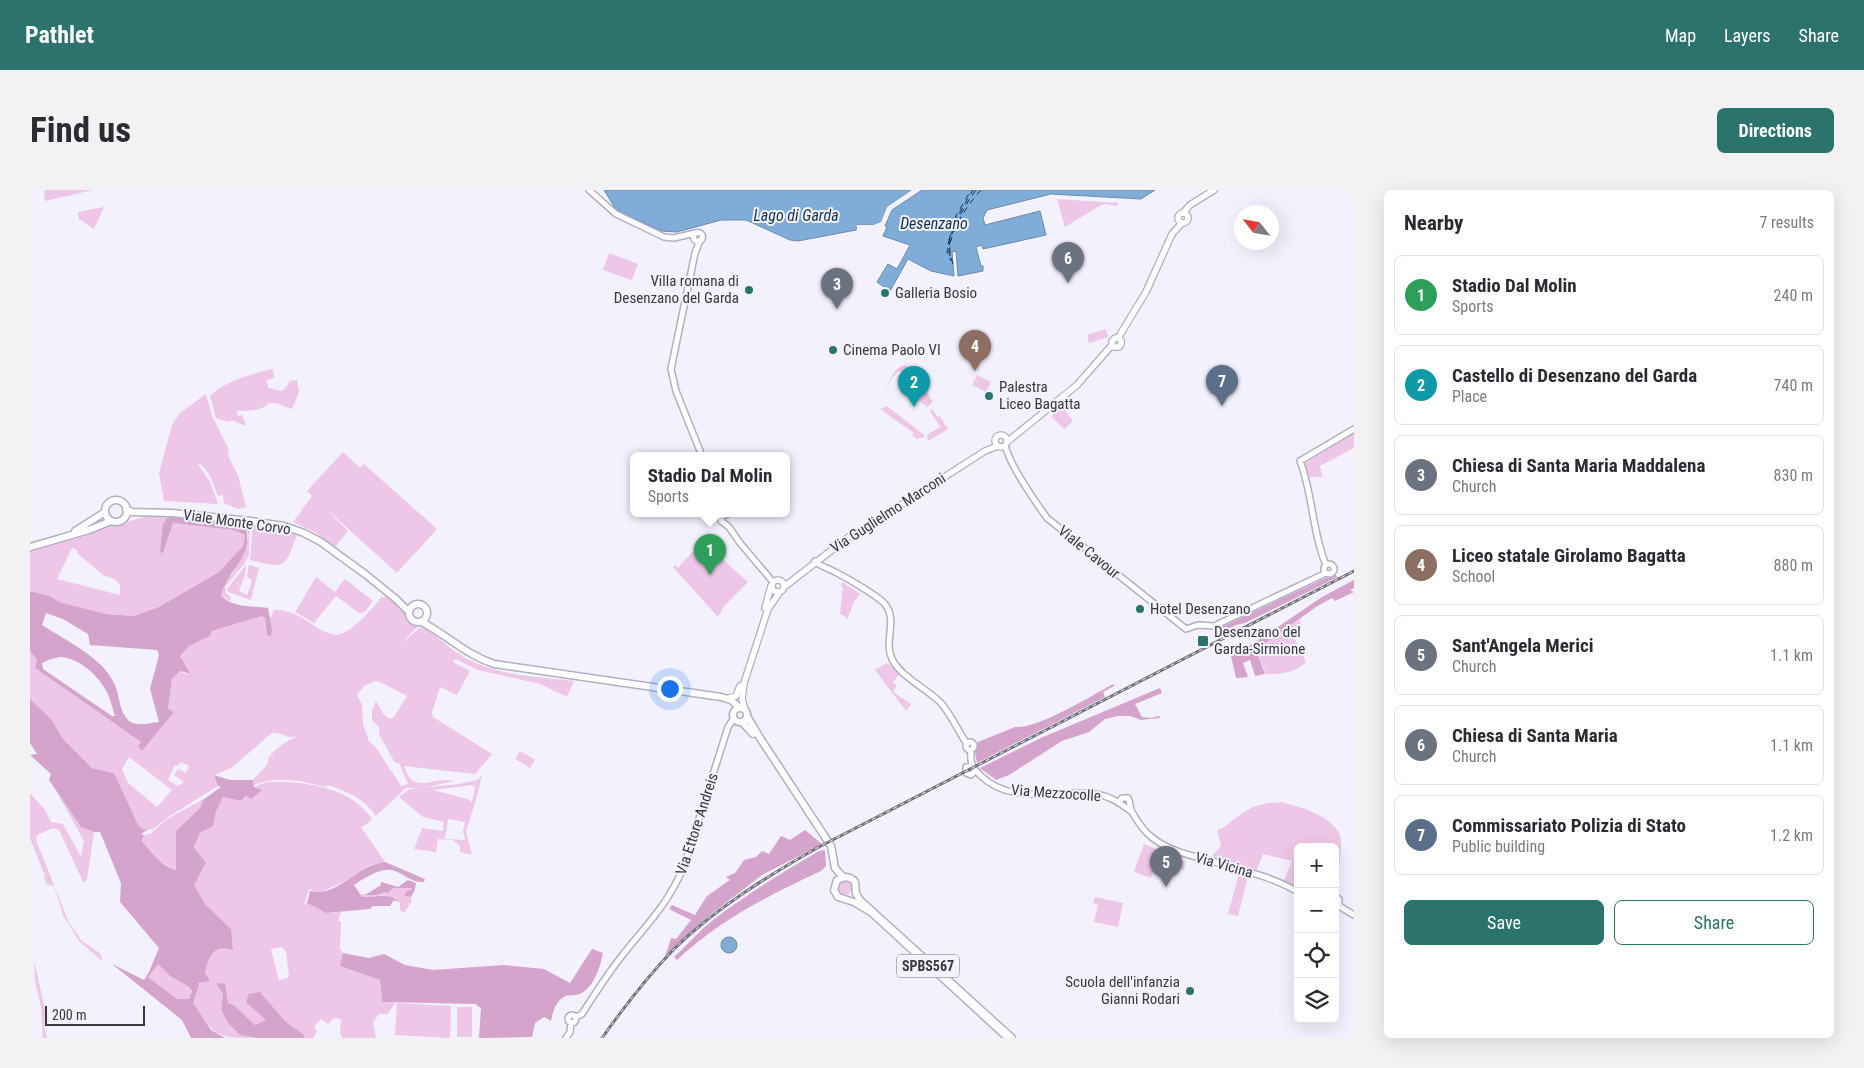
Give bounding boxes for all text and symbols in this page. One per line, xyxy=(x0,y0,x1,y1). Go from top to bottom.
text: Pathlet xyxy=(25,21,94,49)
text: Map xyxy=(1665,25,1696,46)
text: Layers xyxy=(1724,25,1771,46)
text: Share xyxy=(1799,25,1839,46)
button: Directions xyxy=(1717,108,1834,153)
text: Find us xyxy=(30,110,131,151)
north arrow xyxy=(1234,205,1279,250)
water label: Lago di Garda xyxy=(753,206,839,225)
text: Nearby xyxy=(1404,211,1463,235)
text: 7 results xyxy=(1759,213,1814,232)
water label: Desenzano xyxy=(900,214,968,233)
pin: 6 xyxy=(1052,242,1084,283)
pin: 3 xyxy=(821,268,853,309)
place label: Villa romana di Desenzano del Garda xyxy=(614,272,739,307)
text: Stadio Dal Molin xyxy=(1452,274,1577,297)
marker: Villa romana di Desenzano del Garda xyxy=(743,284,755,296)
place label: Galleria Bosio xyxy=(895,284,977,302)
text: 1 xyxy=(1417,286,1425,305)
text: 240 m xyxy=(1774,286,1813,305)
marker: Galleria Bosio xyxy=(879,287,891,299)
text: Sports xyxy=(1452,297,1494,316)
pin: 4 xyxy=(959,330,991,371)
place label: Cinema Paolo VI xyxy=(843,341,941,359)
marker: Cinema Paolo VI xyxy=(827,344,839,356)
text: Castello di Desenzano del Garda xyxy=(1452,364,1697,387)
pin: 7 xyxy=(1206,365,1238,406)
pin: 2 xyxy=(898,366,930,407)
text: 2 xyxy=(1417,376,1425,395)
text: 740 m xyxy=(1774,376,1813,395)
place label: Palestra Liceo Bagatta xyxy=(999,378,1081,413)
text: Place xyxy=(1452,387,1487,406)
marker: Palestra Liceo Bagatta xyxy=(983,390,995,402)
popup xyxy=(630,452,790,517)
text: Chiesa di Santa Maria Maddalena xyxy=(1452,454,1705,477)
text: Stadio Dal Molin xyxy=(648,464,772,487)
text: 3 xyxy=(1417,466,1425,485)
text: 830 m xyxy=(1774,466,1813,485)
street label: Via Guglielmo Marconi xyxy=(827,469,949,557)
text: Church xyxy=(1452,477,1496,496)
text: Sports xyxy=(648,487,689,506)
street label: Viale Monte Corvo xyxy=(182,506,292,538)
street label: Viale Cavour xyxy=(1055,522,1124,583)
pin: 1 xyxy=(694,534,726,575)
text: Liceo statale Girolamo Bagatta xyxy=(1452,544,1686,567)
text: 4 xyxy=(1417,556,1425,575)
text: 880 m xyxy=(1774,556,1813,575)
text: School xyxy=(1452,567,1495,586)
place label: Hotel Desenzano xyxy=(1150,600,1250,618)
marker: Hotel Desenzano xyxy=(1134,603,1146,615)
place label: Desenzano del Garda-Sirmione xyxy=(1214,623,1305,658)
marker: Desenzano del Garda-Sirmione xyxy=(1196,634,1210,648)
text: Sant'Angela Merici xyxy=(1452,634,1593,657)
text: 5 xyxy=(1417,646,1425,665)
text: 1.1 km xyxy=(1770,646,1813,665)
text: Church xyxy=(1452,657,1496,676)
your location xyxy=(657,676,683,702)
text: Chiesa di Santa Maria xyxy=(1452,724,1618,747)
text: 6 xyxy=(1417,736,1425,755)
text: 1.1 km xyxy=(1770,736,1813,755)
text: Church xyxy=(1452,747,1496,766)
street label: Via Ettore Andreis xyxy=(672,771,722,877)
street label: Via Mezzocolle xyxy=(1011,781,1101,805)
text: Commissariato Polizia di Stato xyxy=(1452,814,1686,837)
text: 7 xyxy=(1417,826,1425,845)
text: 1.2 km xyxy=(1770,826,1813,845)
text: Public building xyxy=(1452,837,1545,856)
map controls xyxy=(1294,843,1339,1023)
button: + xyxy=(1294,843,1339,888)
pin: 5 xyxy=(1150,846,1182,887)
street label: Via Vicina xyxy=(1193,848,1255,882)
button: − xyxy=(1294,888,1339,933)
button: Save xyxy=(1404,900,1604,945)
button: Share xyxy=(1614,900,1814,945)
button: locate xyxy=(1294,933,1339,978)
road number: SPBS567 xyxy=(897,954,959,978)
place label: Scuola dell'infanzia Gianni Rodari xyxy=(1065,973,1180,1008)
button: layers xyxy=(1294,978,1339,1023)
marker: Scuola dell'infanzia Gianni Rodari xyxy=(1184,985,1196,997)
scale bar xyxy=(45,1003,145,1026)
text: 200 m xyxy=(52,1007,87,1023)

